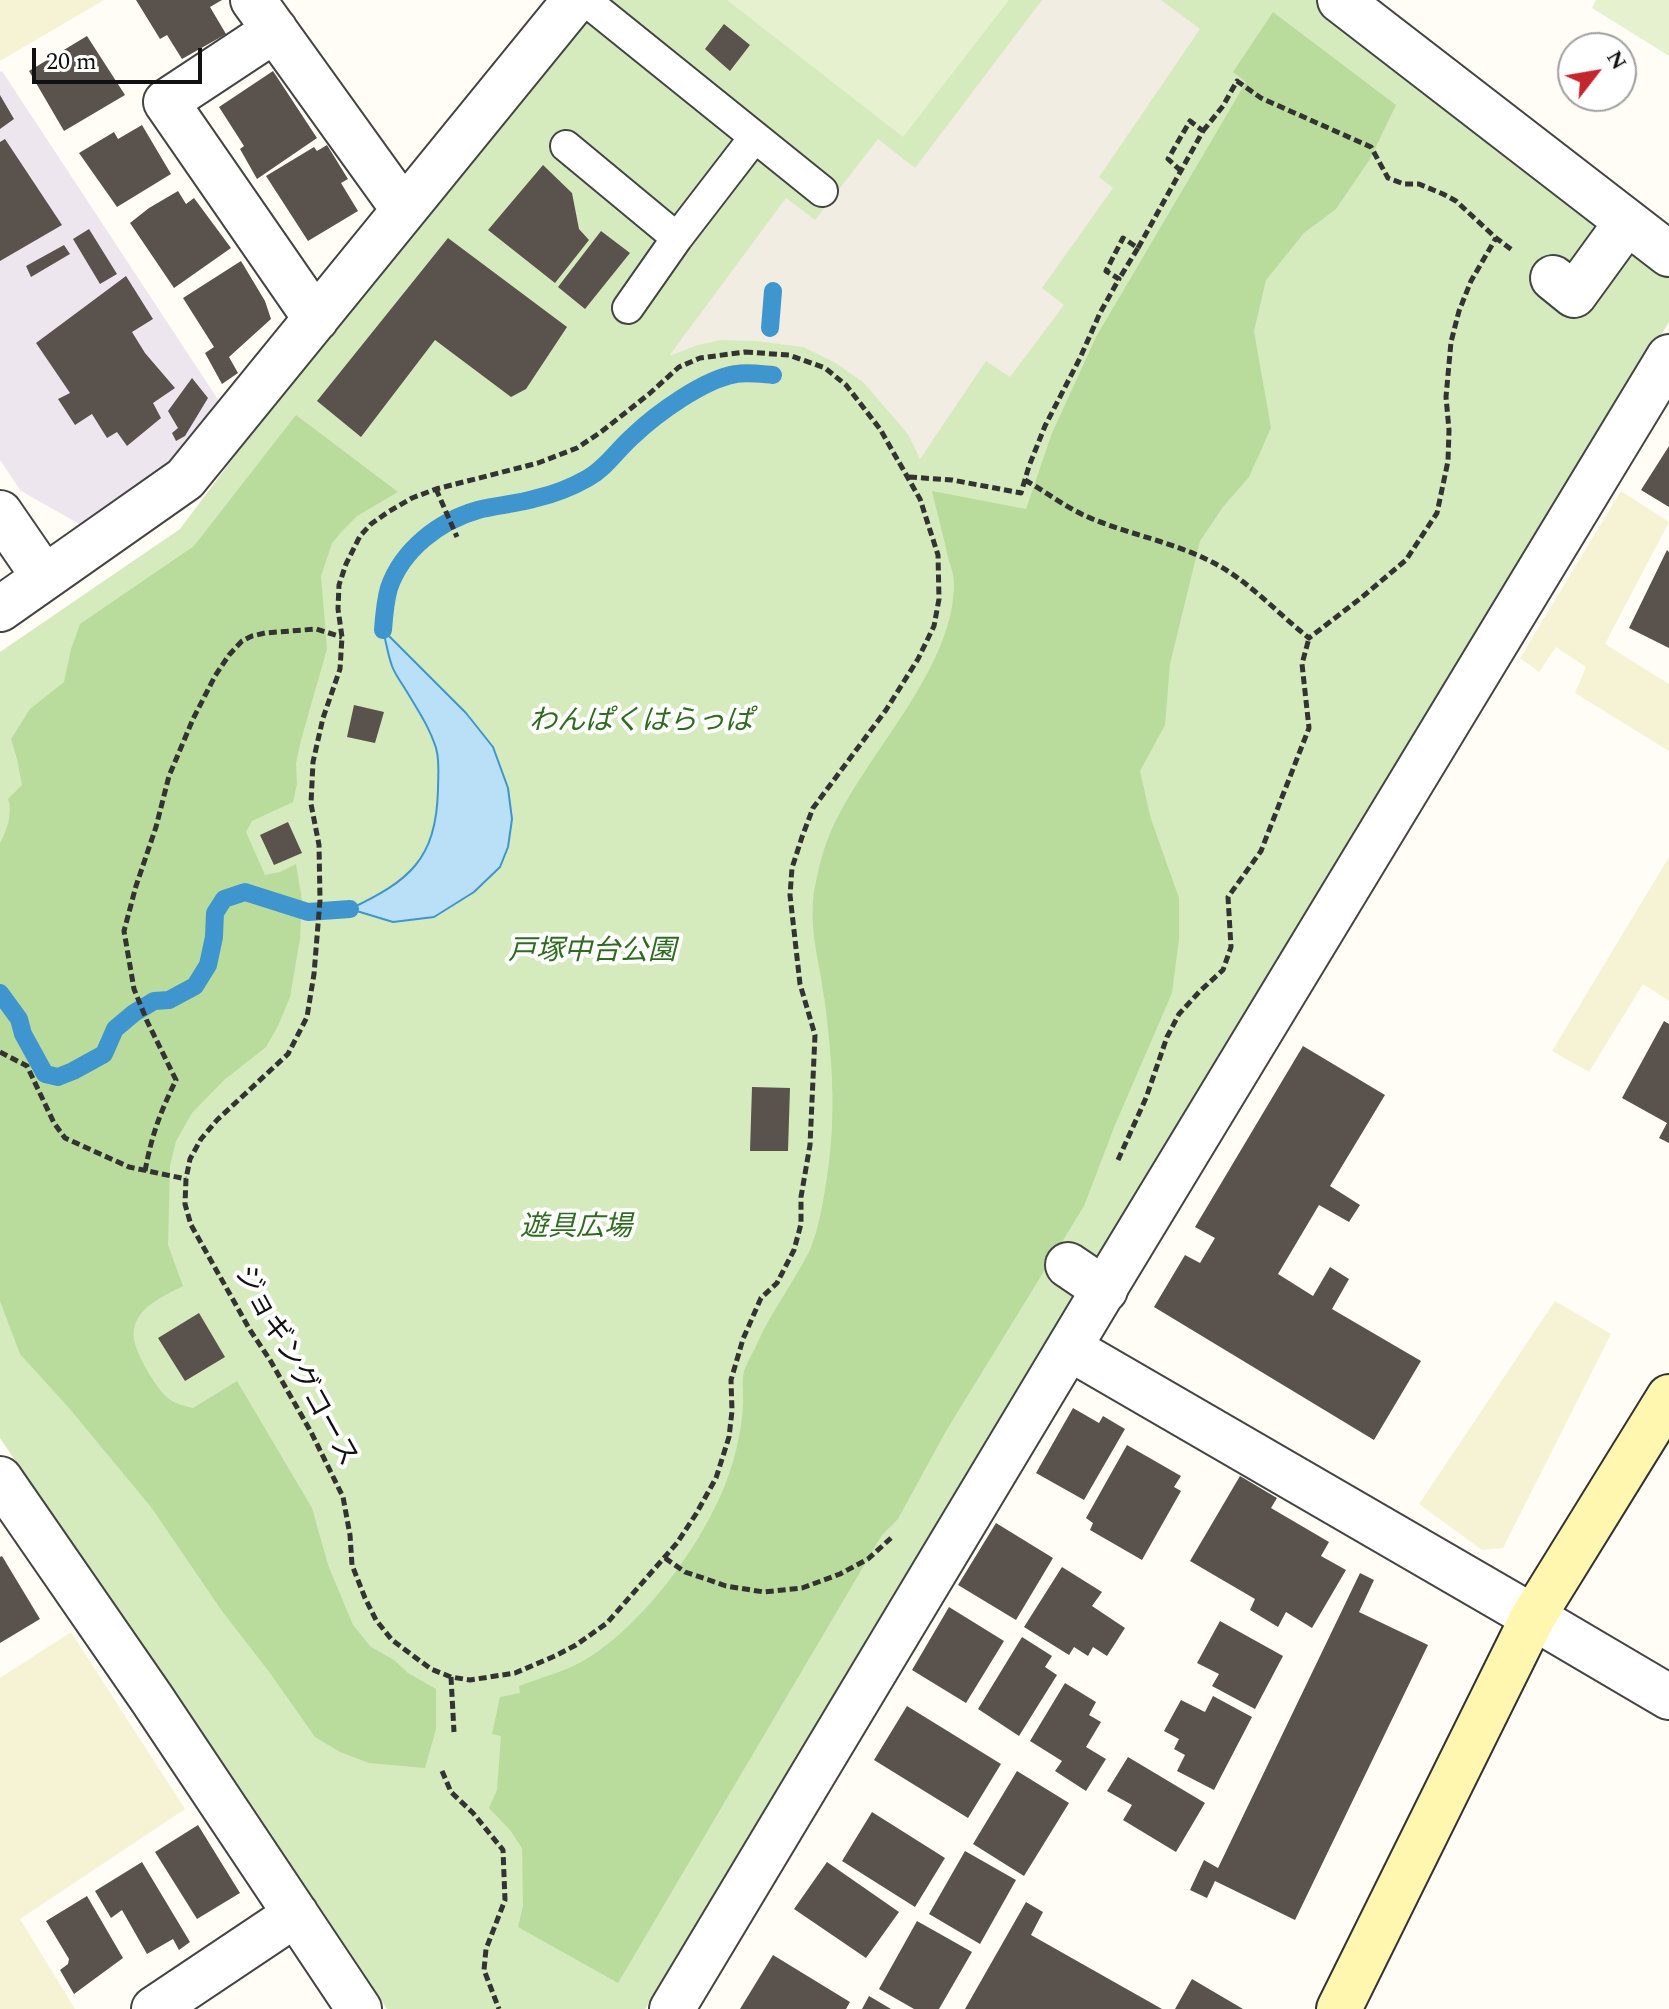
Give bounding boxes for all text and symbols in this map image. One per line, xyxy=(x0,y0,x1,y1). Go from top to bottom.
scale bar xyxy=(36,32,206,82)
north arrow xyxy=(1557,32,1637,112)
text: 20 m xyxy=(46,44,97,80)
text: N xyxy=(1598,44,1635,77)
park label: わんぱくはらっぱ xyxy=(529,707,753,741)
park label: 戸塚中台公園 xyxy=(508,937,676,971)
park label: 遊具広場 xyxy=(520,1213,632,1247)
street label: ジョギングコース xyxy=(225,1261,363,1473)

